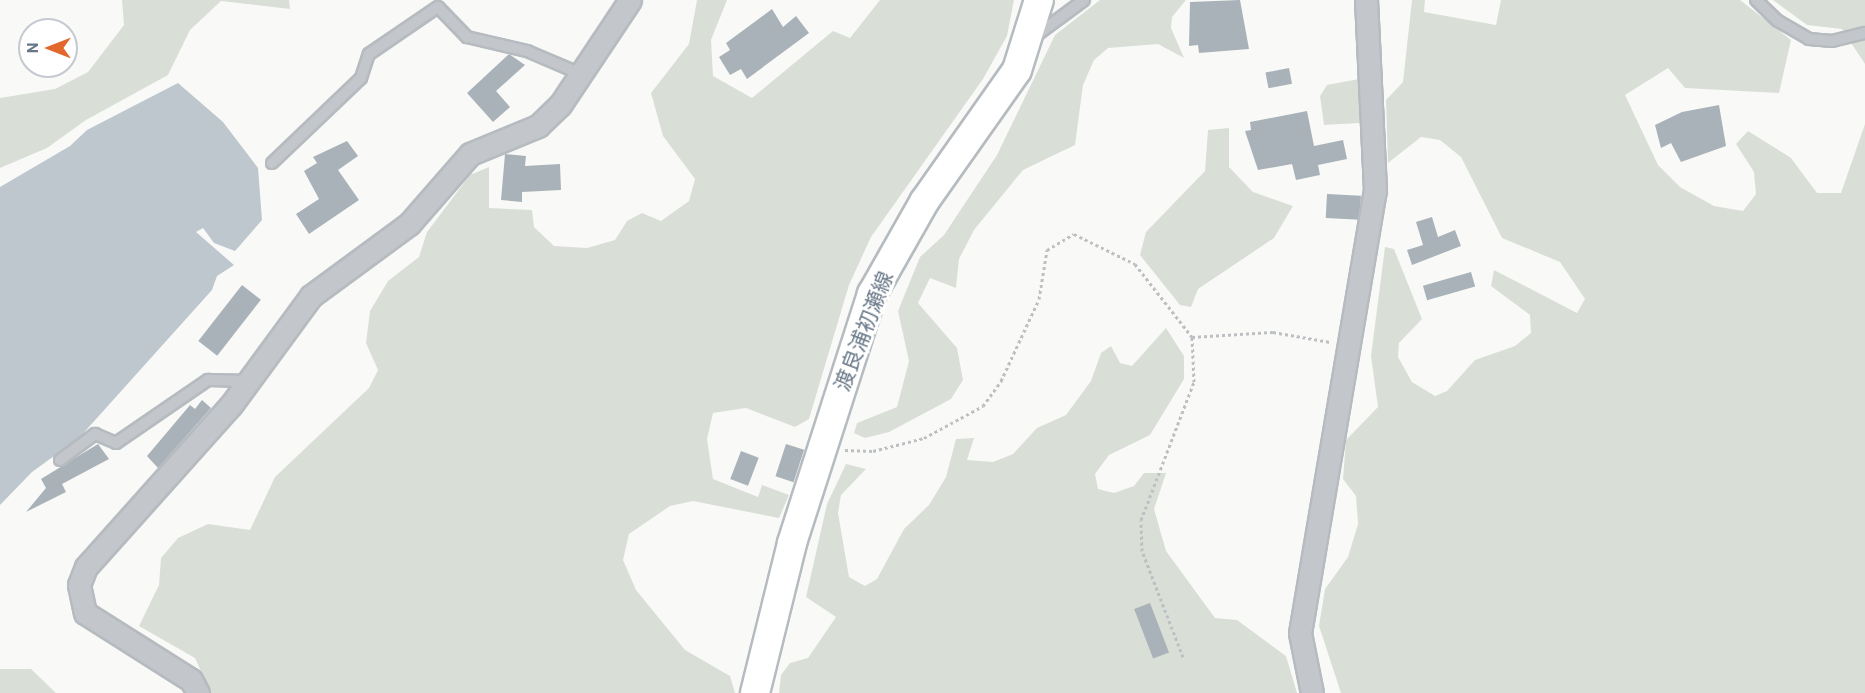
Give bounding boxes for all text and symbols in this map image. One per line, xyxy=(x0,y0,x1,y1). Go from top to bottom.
north arrow xyxy=(18,18,78,78)
text: N xyxy=(22,43,41,53)
street label: 渡良浦初瀬線 xyxy=(829,268,897,394)

